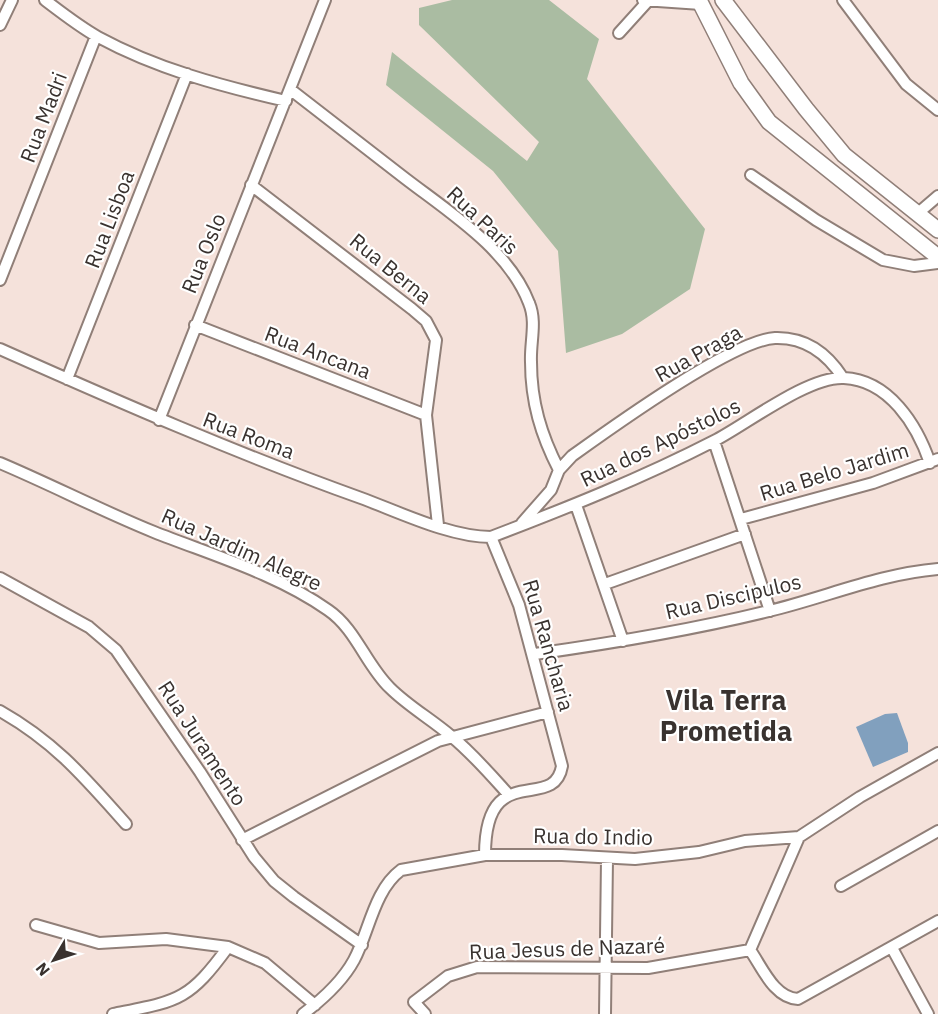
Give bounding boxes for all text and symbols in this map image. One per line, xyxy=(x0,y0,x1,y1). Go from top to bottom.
street label: Rua Madri xyxy=(13,68,73,166)
street label: Rua Lisboa xyxy=(78,166,140,272)
street label: Rua Paris xyxy=(441,180,525,260)
street label: Rua Oslo xyxy=(174,209,232,297)
street label: Rua Berna xyxy=(344,226,438,310)
street label: Rua Praga xyxy=(650,318,746,388)
street label: Rua Ancana xyxy=(261,319,375,385)
street label: Rua dos Apóstolos xyxy=(575,391,745,493)
street label: Rua Roma xyxy=(199,405,299,465)
street label: Rua Belo Jardim xyxy=(756,435,912,507)
street label: Rua Jardim Alegre xyxy=(157,501,327,597)
street label: Rua Discipulos xyxy=(662,567,804,625)
street label: Rua Rancharia xyxy=(517,576,581,714)
street label: Rua Juramento xyxy=(152,675,254,811)
district label: Vila Terra Prometida xyxy=(660,682,792,748)
street label: Rua do Indio xyxy=(533,821,653,851)
north arrow xyxy=(24,930,84,990)
street label: Rua Jesus de Nazaré xyxy=(469,931,665,965)
text: N xyxy=(31,959,54,980)

